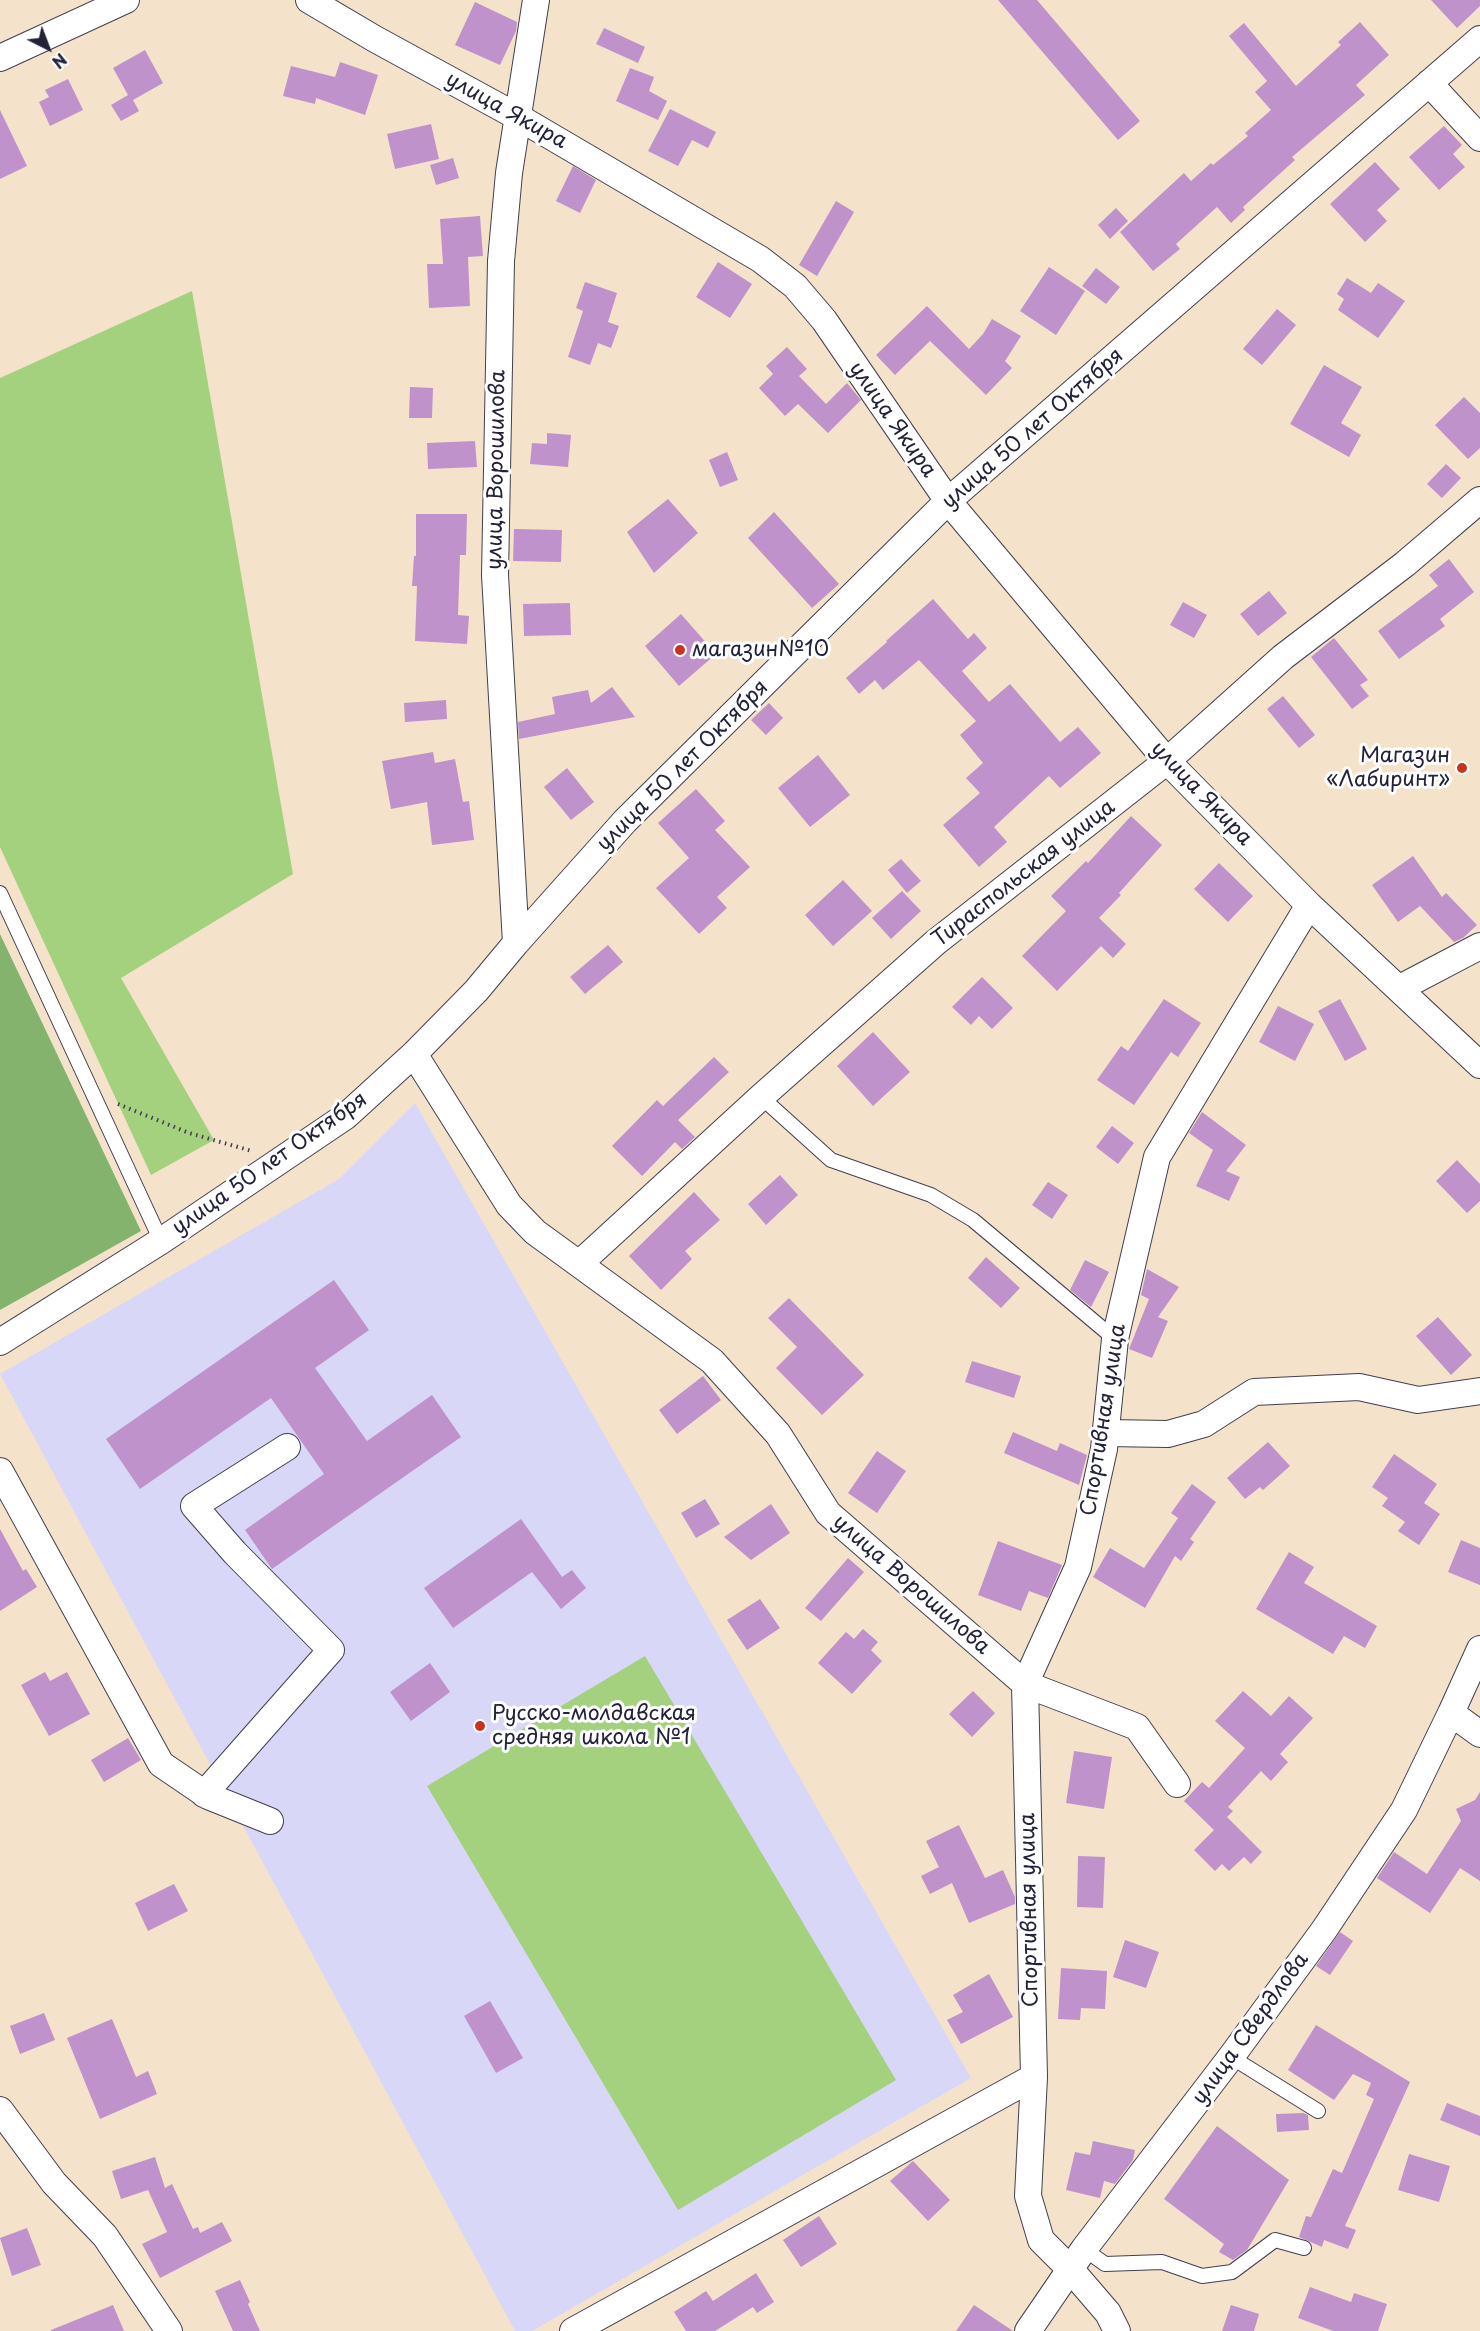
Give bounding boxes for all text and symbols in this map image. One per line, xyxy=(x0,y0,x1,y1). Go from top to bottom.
north arrow xyxy=(18,18,78,78)
text: N xyxy=(47,48,73,75)
street label: улица Якира xyxy=(441,67,571,155)
street label: улица 50 лет Октября xyxy=(937,343,1129,515)
street label: улица Якира xyxy=(843,358,941,482)
street label: улица Ворошилова xyxy=(483,370,511,570)
place label: магазин№10 xyxy=(692,637,829,663)
marker: магазин№10 xyxy=(673,643,687,657)
street label: улица 50 лет Октября xyxy=(592,675,774,857)
street label: улица Якира xyxy=(1145,737,1257,851)
place label: Магазин «Лабиринт» xyxy=(1326,743,1450,793)
marker: Магазин «Лабиринт» xyxy=(1455,761,1469,775)
street label: Тираспольская улица xyxy=(928,795,1120,953)
street label: улица 50 лет Октября xyxy=(168,1087,372,1241)
street label: Спортивная улица xyxy=(1076,1322,1132,1518)
street label: улица Ворошилова xyxy=(827,1510,995,1660)
place label: Русско-молдавская средняя школа №1 xyxy=(492,1701,696,1751)
marker: Русско-молдавская средняя школа №1 xyxy=(473,1719,487,1733)
street label: Спортивная улица xyxy=(1016,1813,1044,2007)
street label: улица Свердлова xyxy=(1187,1948,1315,2110)

